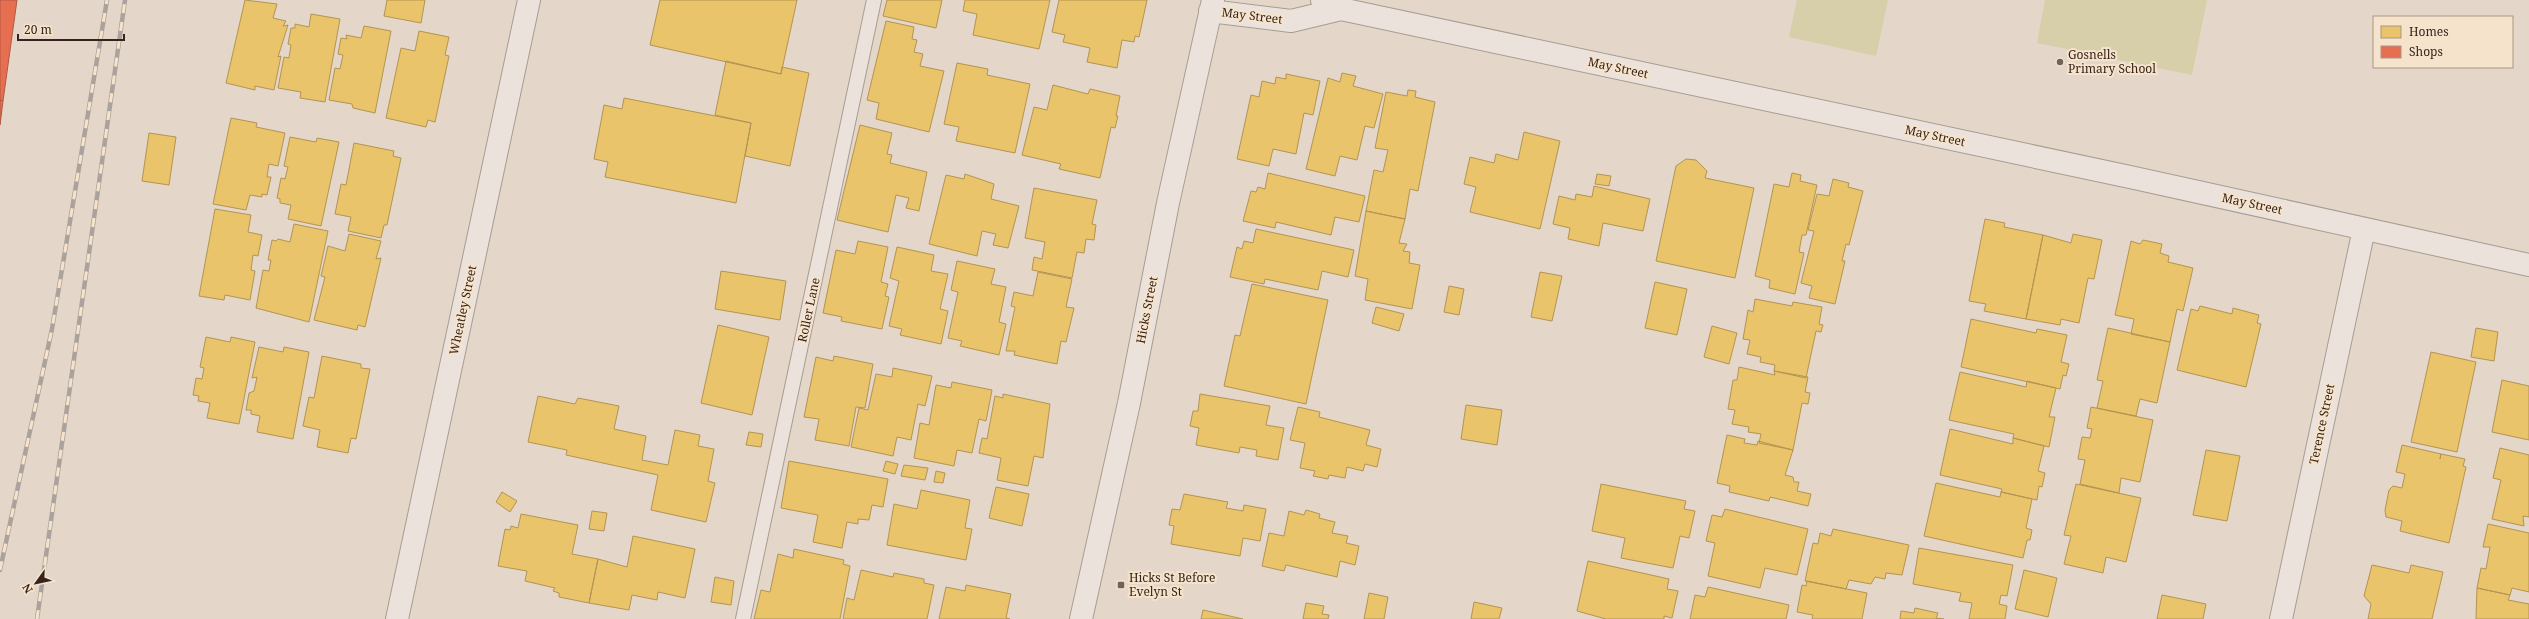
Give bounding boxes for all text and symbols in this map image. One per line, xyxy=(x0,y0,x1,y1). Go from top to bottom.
street label: May Street xyxy=(1221,3,1283,28)
scale bar xyxy=(18,16,124,42)
legend xyxy=(2373,16,2513,68)
text: 20 m xyxy=(24,21,52,38)
text: Homes xyxy=(2409,23,2449,40)
text: Shops xyxy=(2409,43,2443,60)
place label: Gosnells Primary School xyxy=(2068,46,2156,77)
street label: May Street xyxy=(1586,53,1650,82)
marker: Gosnells Primary School xyxy=(2055,57,2065,67)
street label: May Street xyxy=(1903,121,1967,150)
street label: May Street xyxy=(2220,189,2284,218)
street label: Wheatley Street xyxy=(445,264,480,356)
street label: Hicks Street xyxy=(1132,275,1161,345)
street label: Roller Lane xyxy=(793,276,824,344)
street label: Terence Street xyxy=(2305,382,2338,466)
north arrow xyxy=(16,563,56,603)
place label: Hicks St Before Evelyn St xyxy=(1129,569,1215,600)
marker: Hicks St Before Evelyn St xyxy=(1116,580,1126,590)
text: N xyxy=(18,581,36,596)

